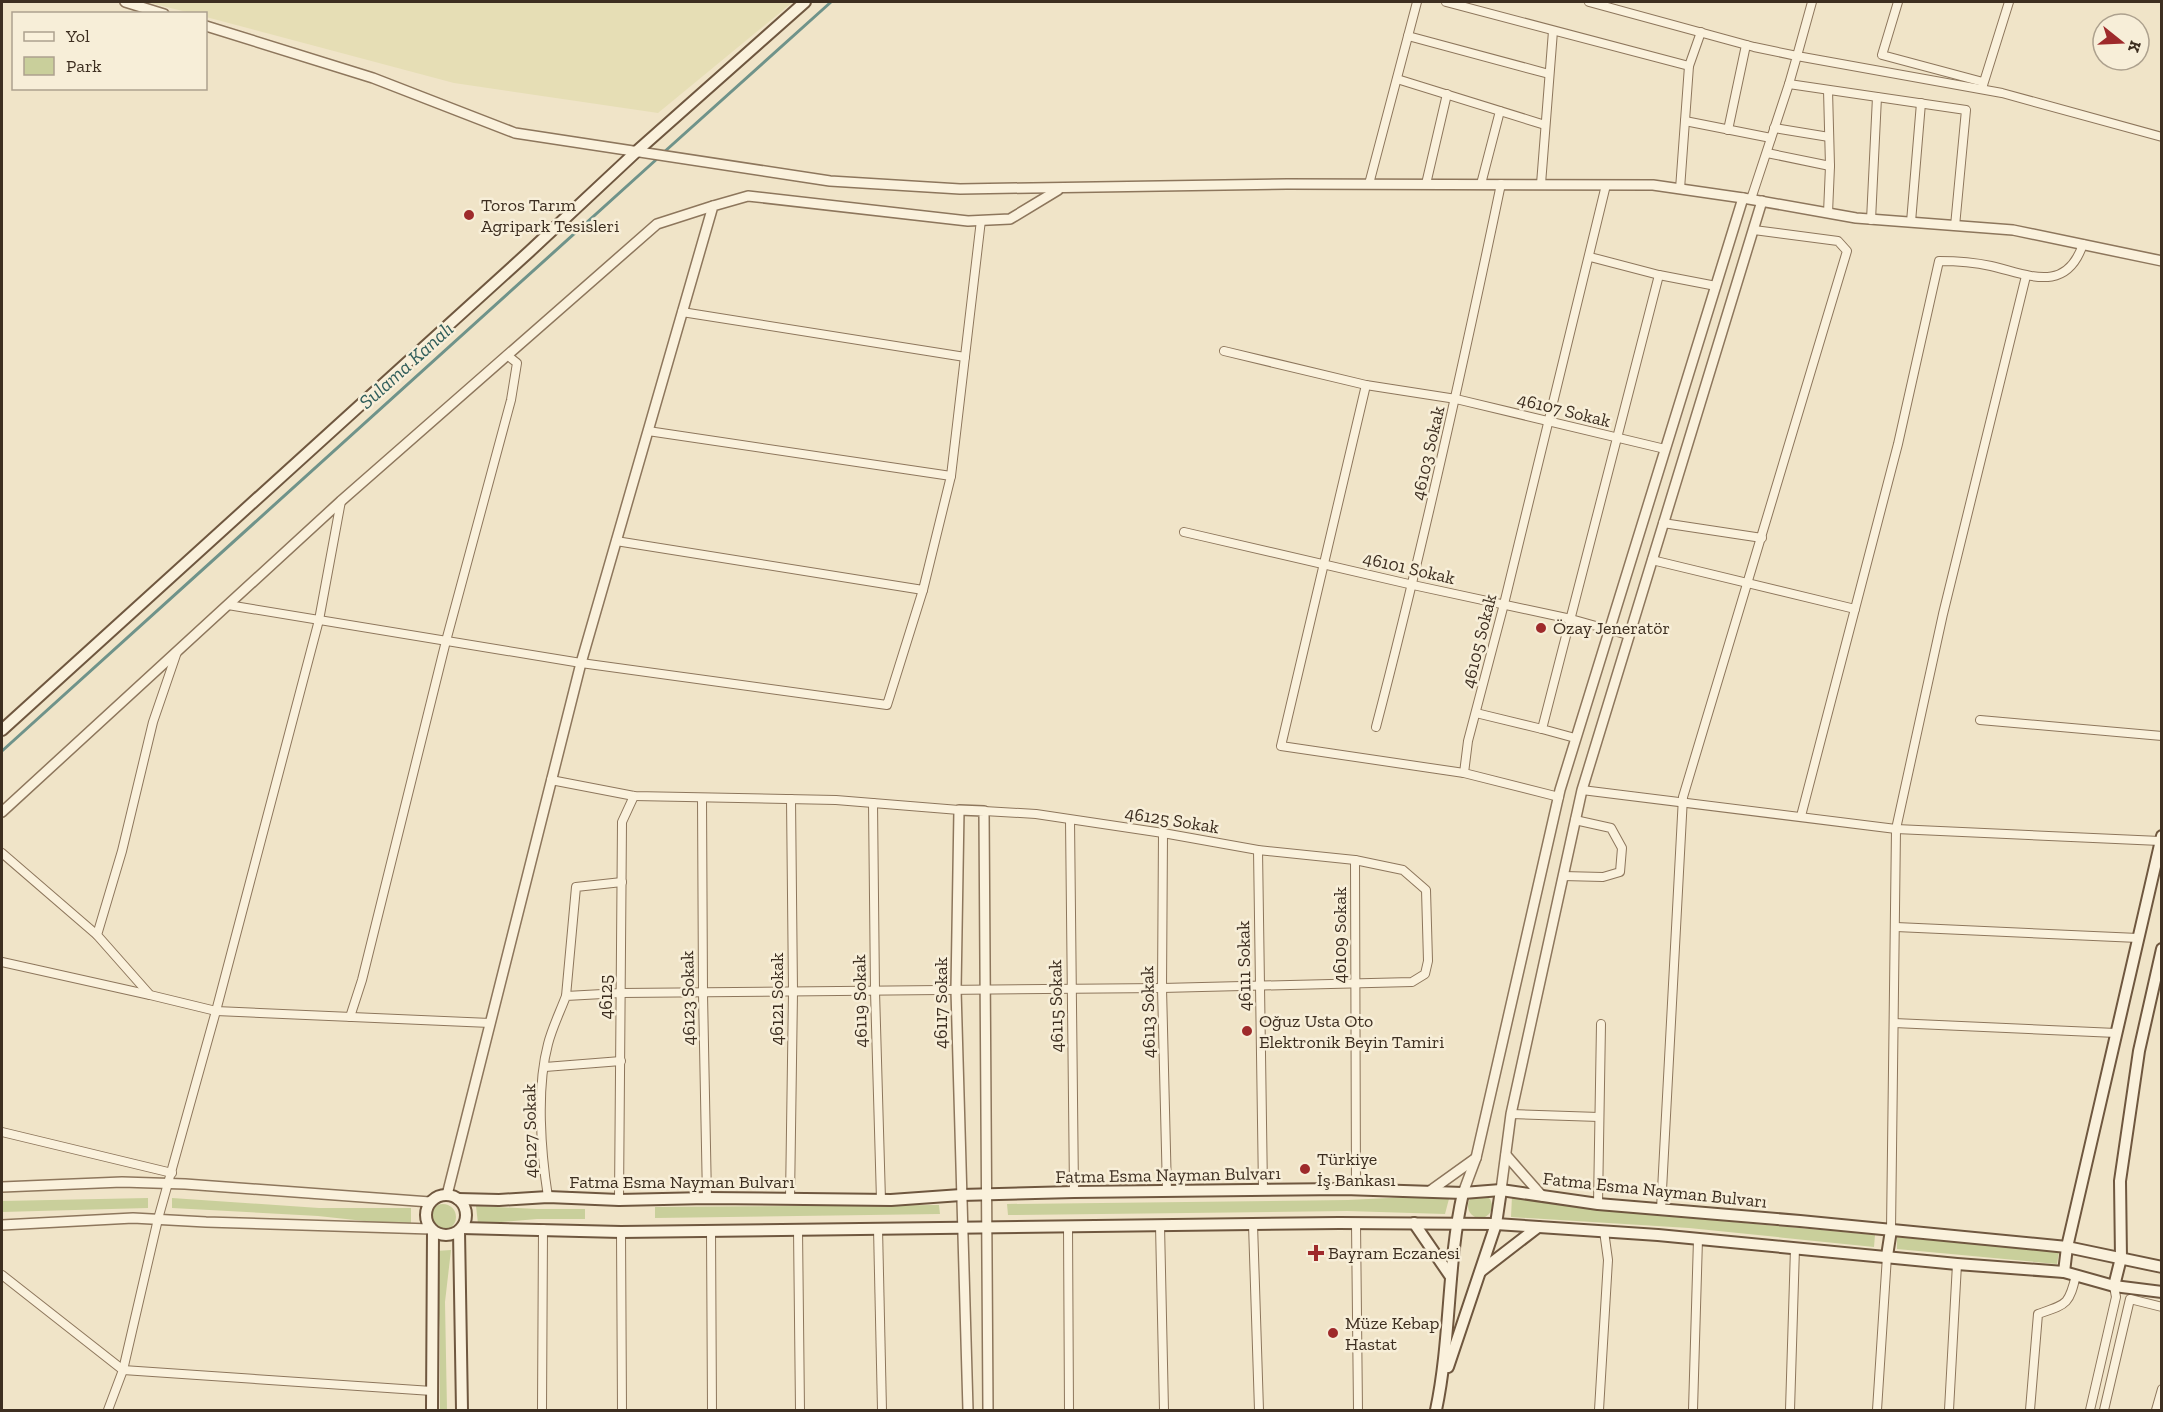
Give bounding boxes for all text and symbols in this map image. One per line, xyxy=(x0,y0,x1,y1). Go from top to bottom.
legend xyxy=(12,12,207,90)
north arrow xyxy=(2091,12,2151,72)
text: Yol xyxy=(65,25,90,47)
text: K xyxy=(2124,38,2145,55)
text: Park xyxy=(66,55,102,77)
place label: Toros Tarım Agripark Tesisleri xyxy=(481,194,619,237)
marker: Toros Tarım Agripark Tesisleri xyxy=(462,208,476,222)
water label: Sulama Kanalı xyxy=(354,316,458,414)
street label: 46107 Sokak xyxy=(1515,388,1614,432)
street label: 46103 Sokak xyxy=(1407,403,1450,502)
street label: 46101 Sokak xyxy=(1361,547,1458,589)
street label: 46105 Sokak xyxy=(1457,591,1501,690)
place label: Özay Jeneratör xyxy=(1553,617,1670,639)
marker: Özay Jeneratör xyxy=(1534,621,1548,635)
street label: 46125 Sokak xyxy=(1123,802,1221,838)
street label: 46109 Sokak xyxy=(1329,886,1351,983)
street label: 46111 Sokak xyxy=(1232,920,1256,1011)
street label: 46123 Sokak xyxy=(676,950,700,1045)
street label: 46121 Sokak xyxy=(766,952,788,1045)
street label: 46119 Sokak xyxy=(848,954,872,1048)
street label: 46117 Sokak xyxy=(930,957,952,1049)
street label: 46115 Sokak xyxy=(1044,959,1068,1053)
street label: 46113 Sokak xyxy=(1136,965,1160,1058)
street label: 46125 xyxy=(595,975,617,1019)
place label: Oğuz Usta Oto Elektronik Beyin Tamiri xyxy=(1259,1010,1444,1053)
marker: Oğuz Usta Oto Elektronik Beyin Tamiri xyxy=(1240,1024,1254,1038)
street label: 46127 Sokak xyxy=(518,1083,542,1178)
place label: Türkiye İş Bankası xyxy=(1317,1148,1396,1191)
street label: Fatma Esma Nayman Bulvarı xyxy=(1055,1162,1281,1188)
marker: Türkiye İş Bankası xyxy=(1298,1162,1312,1176)
street label: Fatma Esma Nayman Bulvarı xyxy=(1542,1167,1768,1213)
street label: Fatma Esma Nayman Bulvarı xyxy=(569,1171,795,1193)
place label: Bayram Eczanesi xyxy=(1328,1242,1460,1264)
marker: Bayram Eczanesi xyxy=(1309,1246,1323,1260)
place label: Müze Kebap Hastat xyxy=(1345,1312,1439,1355)
marker: Müze Kebap Hastat xyxy=(1326,1326,1340,1340)

